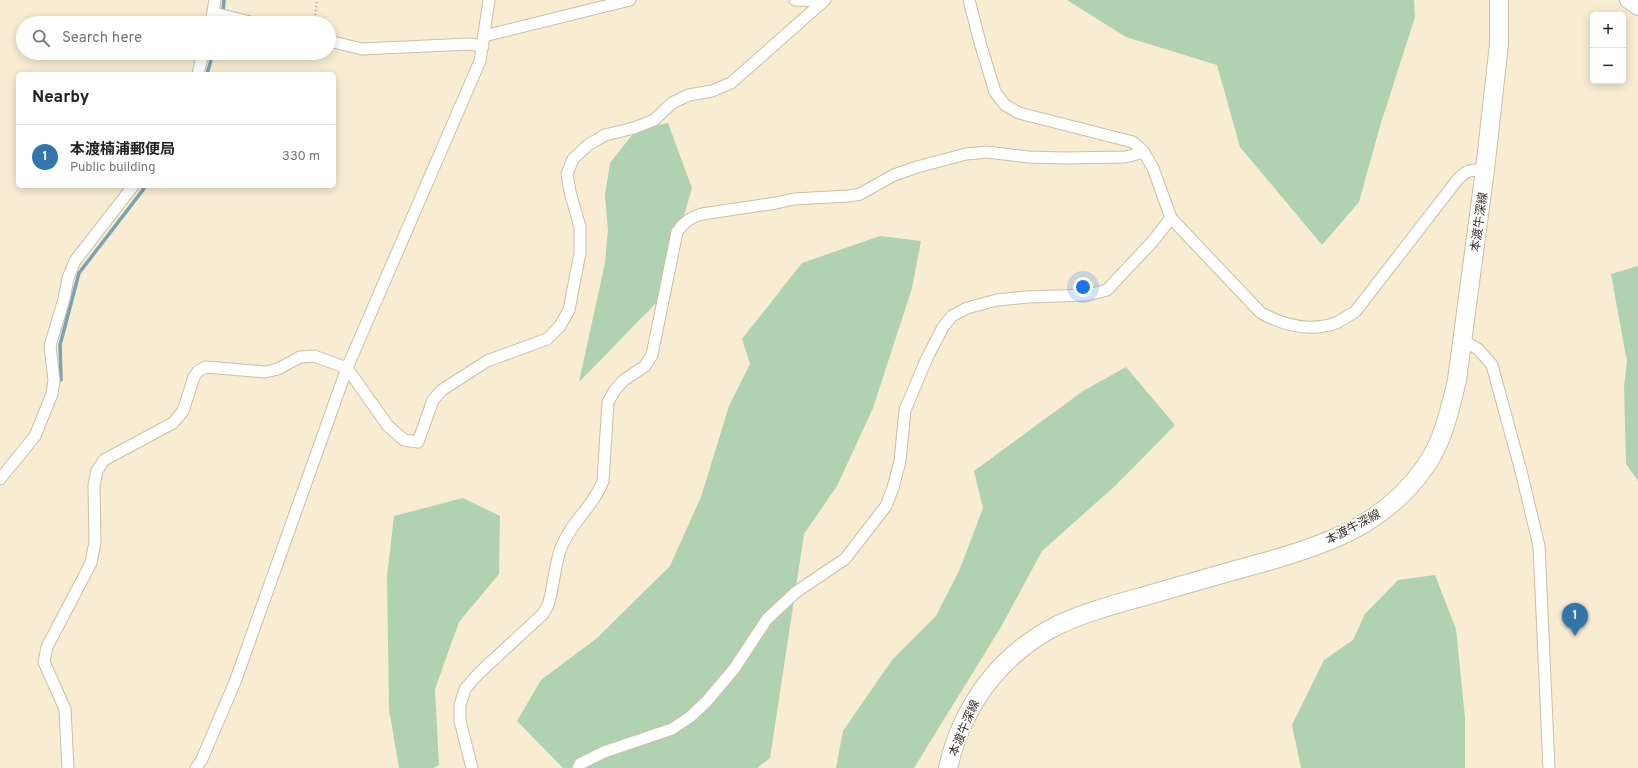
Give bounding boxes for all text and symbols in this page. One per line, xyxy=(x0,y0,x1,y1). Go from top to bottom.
map controls xyxy=(1590,12,1626,84)
button: + xyxy=(1590,12,1626,48)
search box xyxy=(16,16,336,60)
icon: search xyxy=(30,27,52,49)
text: Search here xyxy=(62,29,142,48)
button: − xyxy=(1590,48,1626,84)
text: Nearby xyxy=(32,87,89,109)
text: 本渡楠浦郵便局 xyxy=(70,141,175,160)
text: 1 xyxy=(42,149,48,165)
text: 330 m xyxy=(282,149,320,165)
text: Public building xyxy=(70,160,156,176)
street label: 本渡牛深線 xyxy=(1468,191,1492,253)
your location xyxy=(1073,277,1093,297)
street label: 本渡牛深線 xyxy=(1323,507,1384,549)
pin: 1 xyxy=(1562,603,1588,636)
street label: 本渡牛深線 xyxy=(946,698,984,759)

